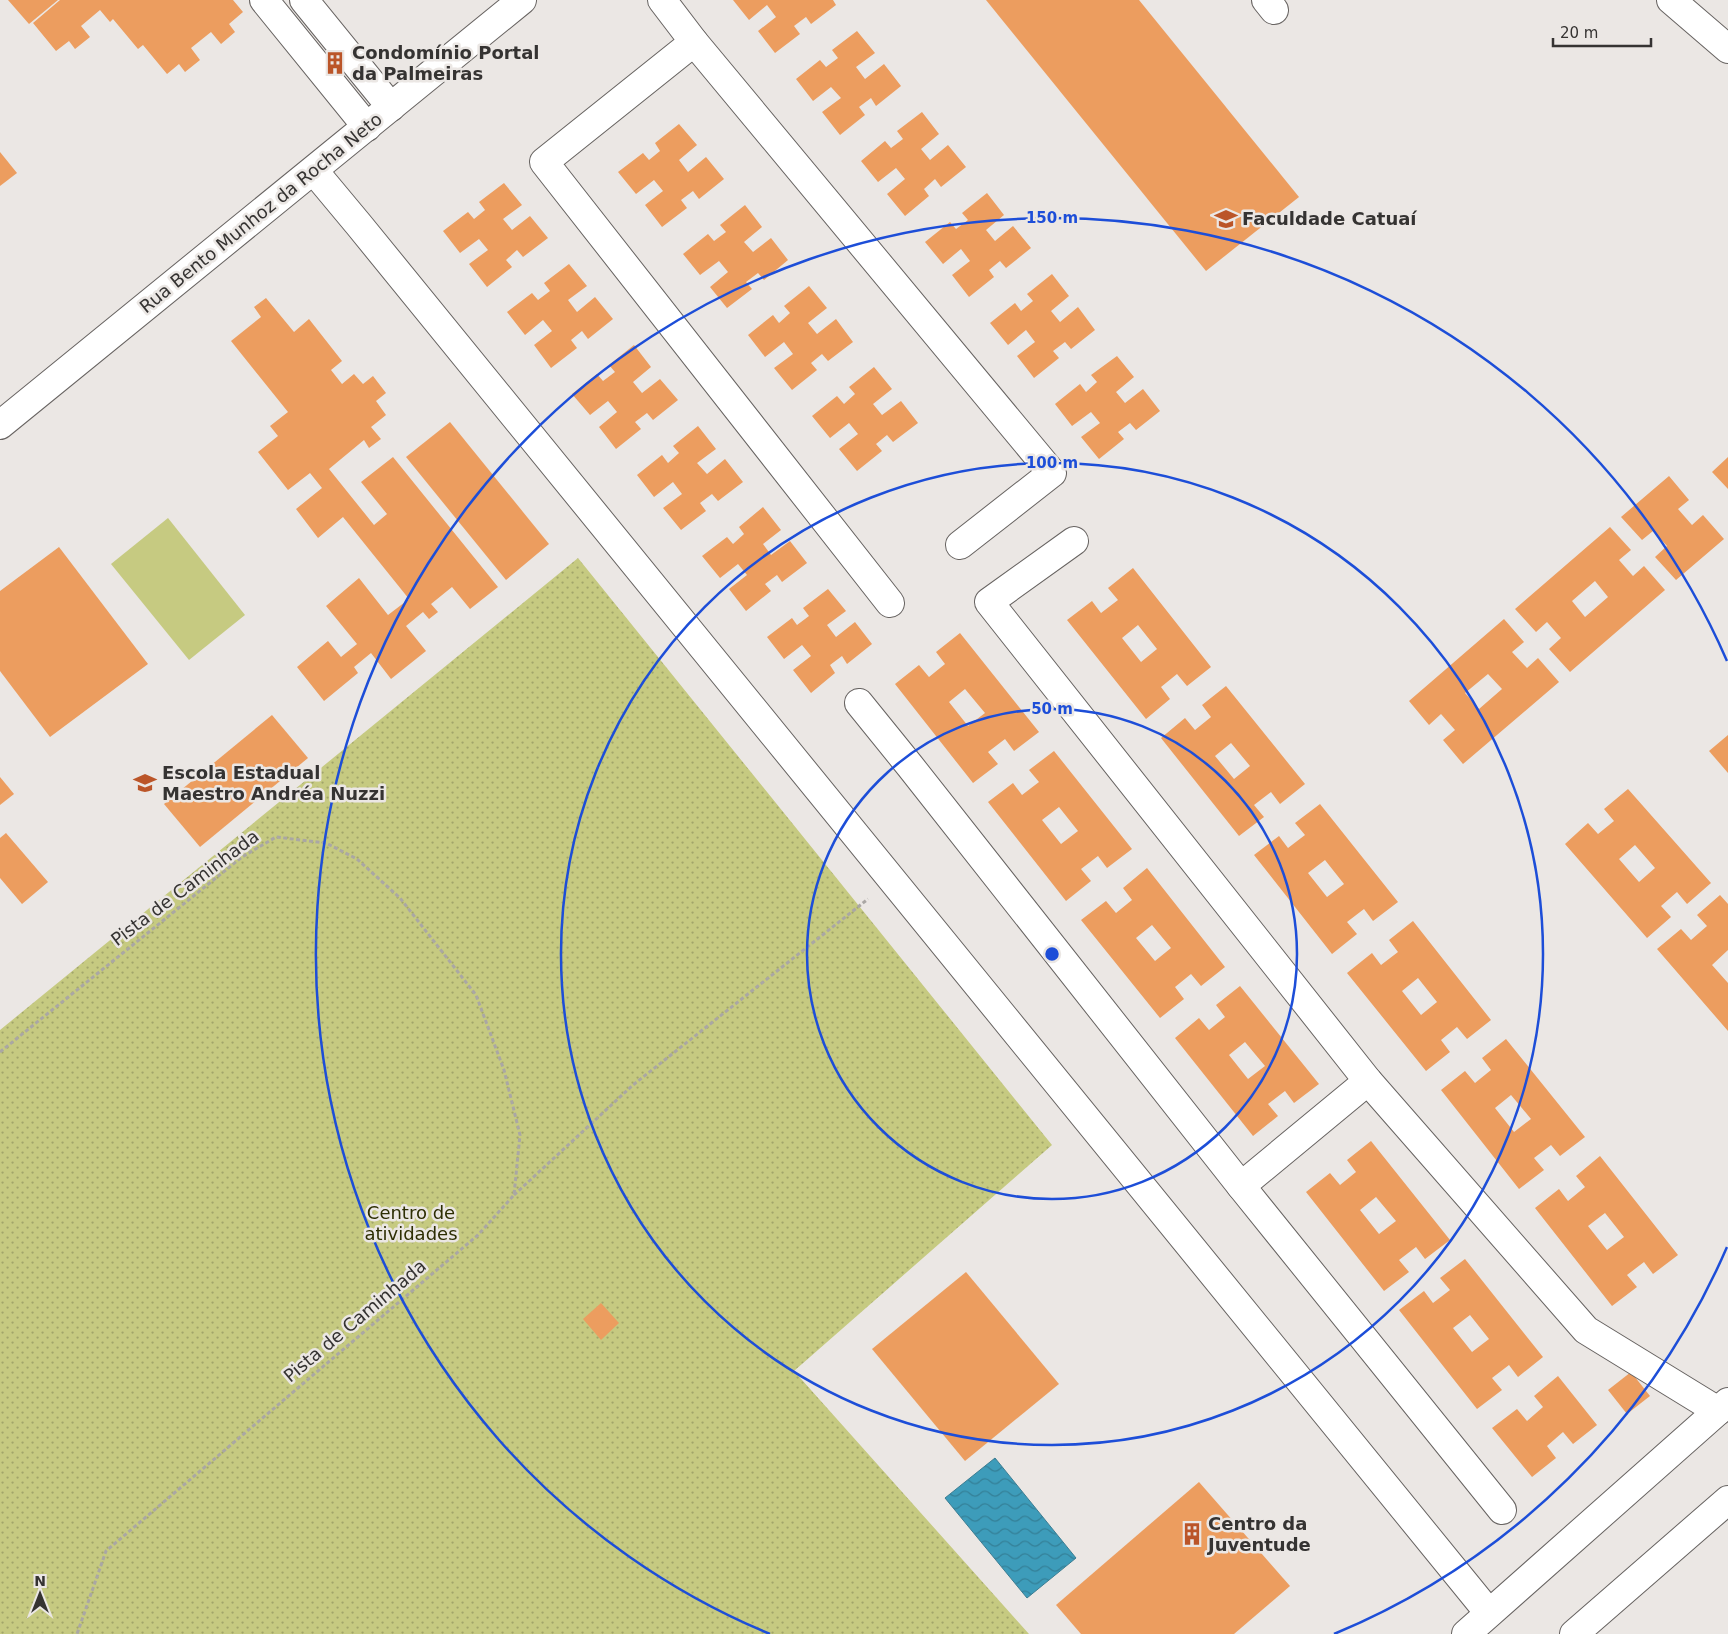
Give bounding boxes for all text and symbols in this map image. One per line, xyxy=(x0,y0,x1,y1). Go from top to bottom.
scale bar xyxy=(1553,15,1650,47)
text: 20 m xyxy=(1560,24,1598,42)
place label: Condomínio Portal da Palmeiras xyxy=(352,42,540,84)
building icon: Condomínio Portal da Palmeiras xyxy=(322,50,348,76)
street label: Rua Bento Munhoz da Rocha Neto xyxy=(135,108,386,317)
school or university icon: Faculdade Catuaí xyxy=(1213,206,1239,232)
place label: Faculdade Catuaí xyxy=(1242,208,1417,229)
text: 150 m xyxy=(1026,209,1078,227)
text: 100 m xyxy=(1026,454,1078,472)
text: 50 m xyxy=(1031,700,1073,718)
place label: Escola Estadual Maestro Andréa Nuzzi xyxy=(162,762,385,804)
school or university icon: Escola Estadual Maestro Andréa Nuzzi xyxy=(132,770,158,796)
street label: Pista de Caminhada xyxy=(107,825,263,950)
centre of rings xyxy=(1043,945,1061,963)
park label: Centro de atividades xyxy=(364,1202,458,1244)
street label: Pista de Caminhada xyxy=(279,1255,430,1386)
place label: Centro da Juventude xyxy=(1206,1513,1311,1555)
building icon: Centro da Juventude xyxy=(1179,1521,1205,1547)
north arrow xyxy=(15,1569,65,1619)
text: N xyxy=(34,1573,46,1589)

